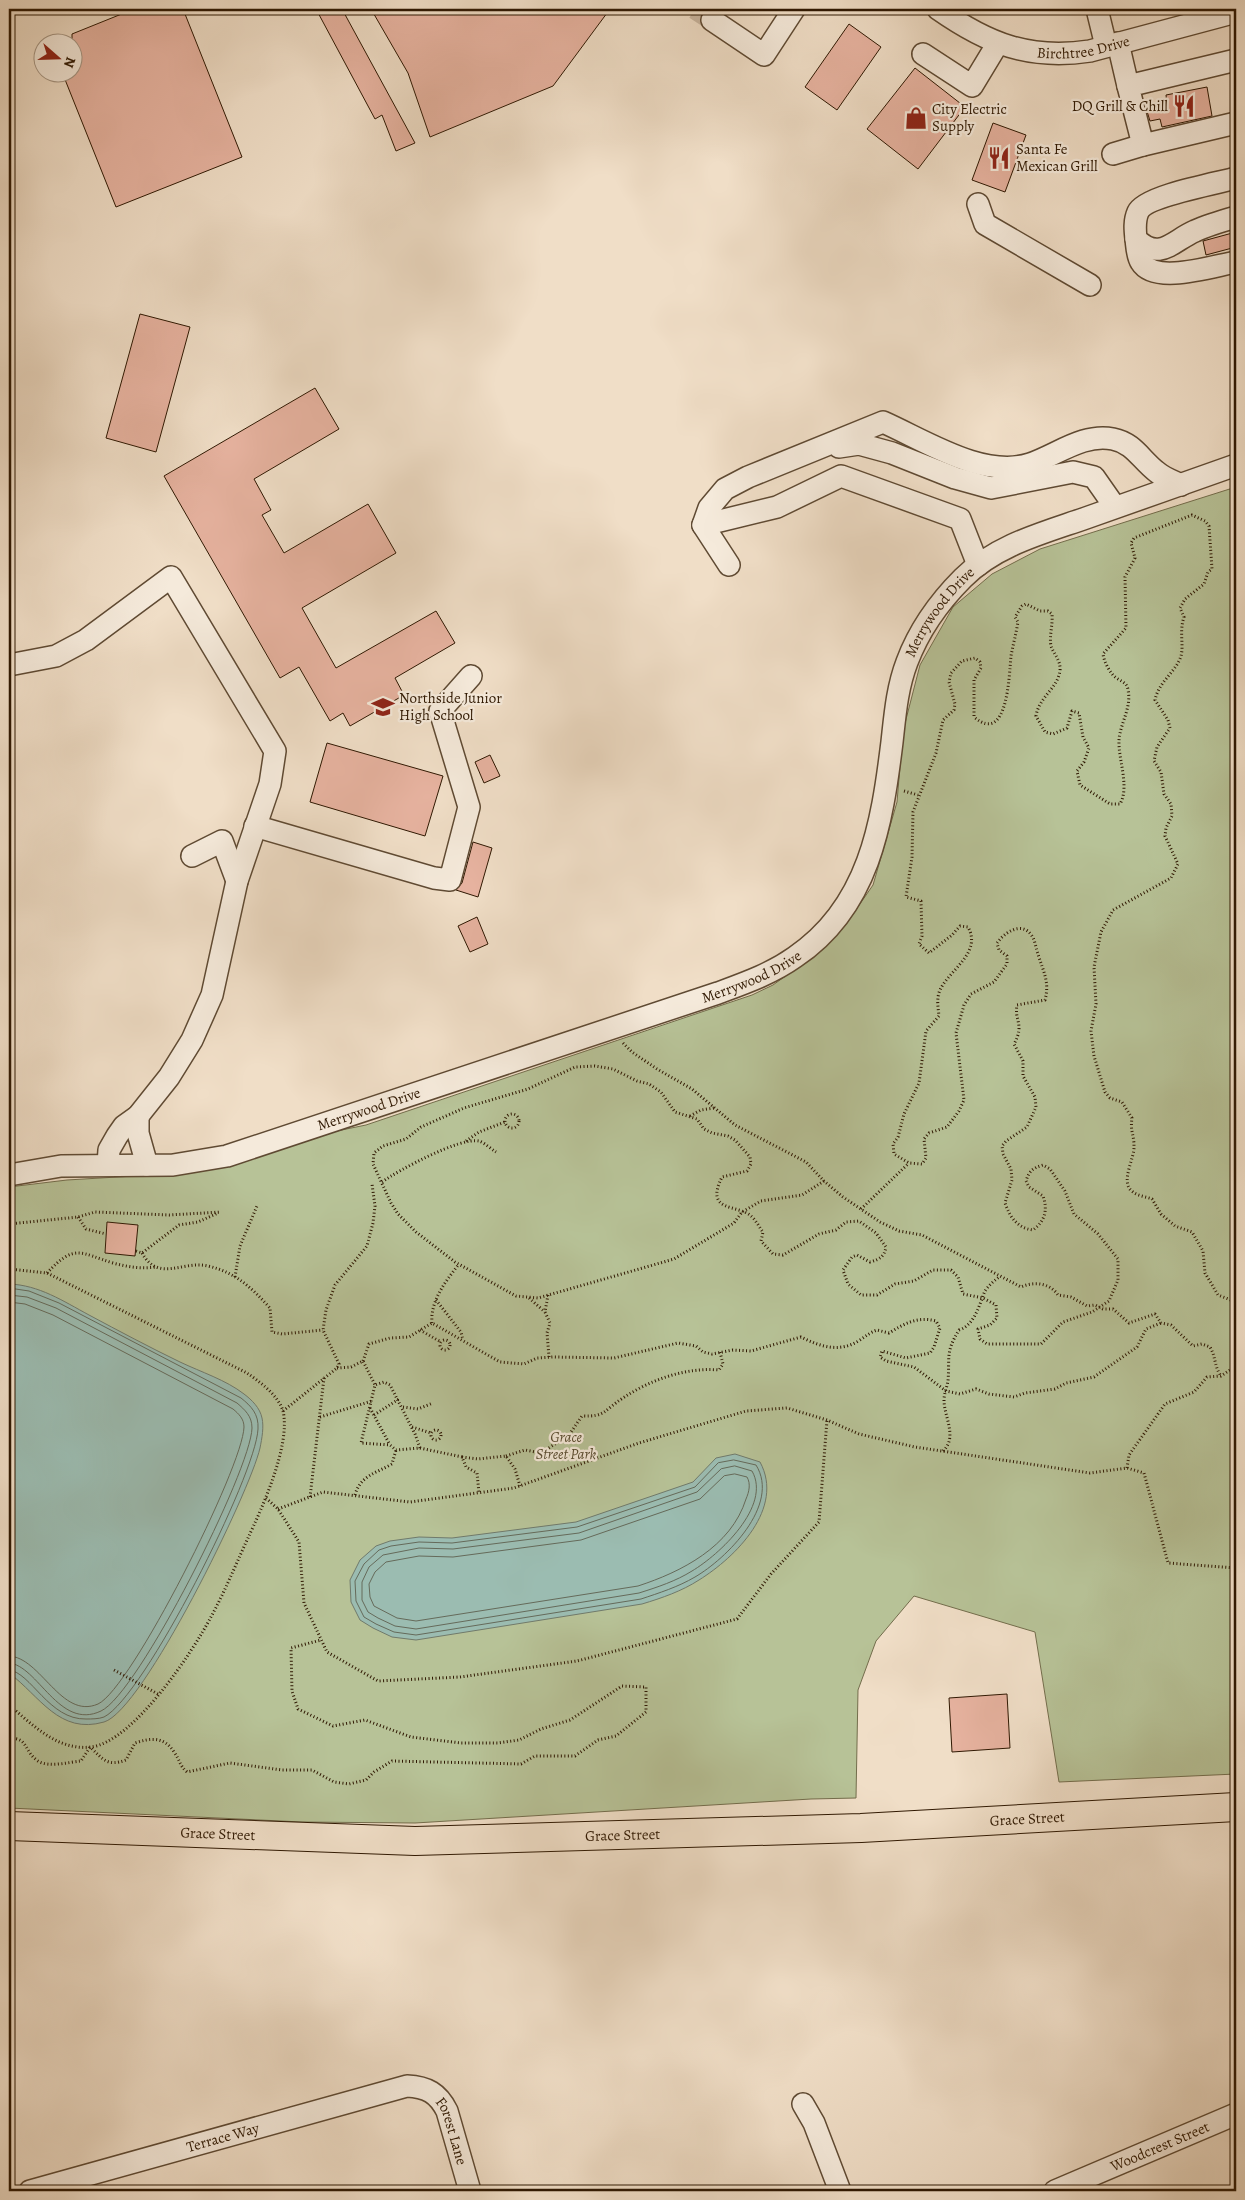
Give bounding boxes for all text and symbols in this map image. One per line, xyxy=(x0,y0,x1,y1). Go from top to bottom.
street label: Birchtree Drive xyxy=(1036,31,1132,63)
north arrow xyxy=(32,32,82,82)
text: N xyxy=(59,54,80,70)
restaurant icon: DQ Grill & Chill xyxy=(1171,93,1197,119)
place label: DQ Grill & Chill xyxy=(1072,96,1168,116)
place label: City Electric Supply xyxy=(932,99,1007,136)
shop icon: City Electric Supply xyxy=(903,105,929,131)
place label: Santa Fe Mexican Grill xyxy=(1016,139,1098,176)
restaurant icon: Santa Fe Mexican Grill xyxy=(986,145,1012,171)
street label: Merrywood Drive xyxy=(900,562,979,660)
place label: Northside Junior High School xyxy=(399,688,502,725)
school or university icon: Northside Junior High School xyxy=(370,694,396,720)
street label: Merrywood Drive xyxy=(699,945,806,1008)
street label: Merrywood Drive xyxy=(315,1082,423,1135)
park label: Grace Street Park xyxy=(536,1427,597,1464)
street label: Grace Street xyxy=(989,1807,1065,1831)
street label: Grace Street xyxy=(180,1822,256,1845)
street label: Grace Street xyxy=(585,1824,661,1846)
street label: Forest Lane xyxy=(431,2093,472,2168)
street label: Woodcrest Street xyxy=(1107,2117,1212,2177)
street label: Terrace Way xyxy=(184,2118,261,2157)

